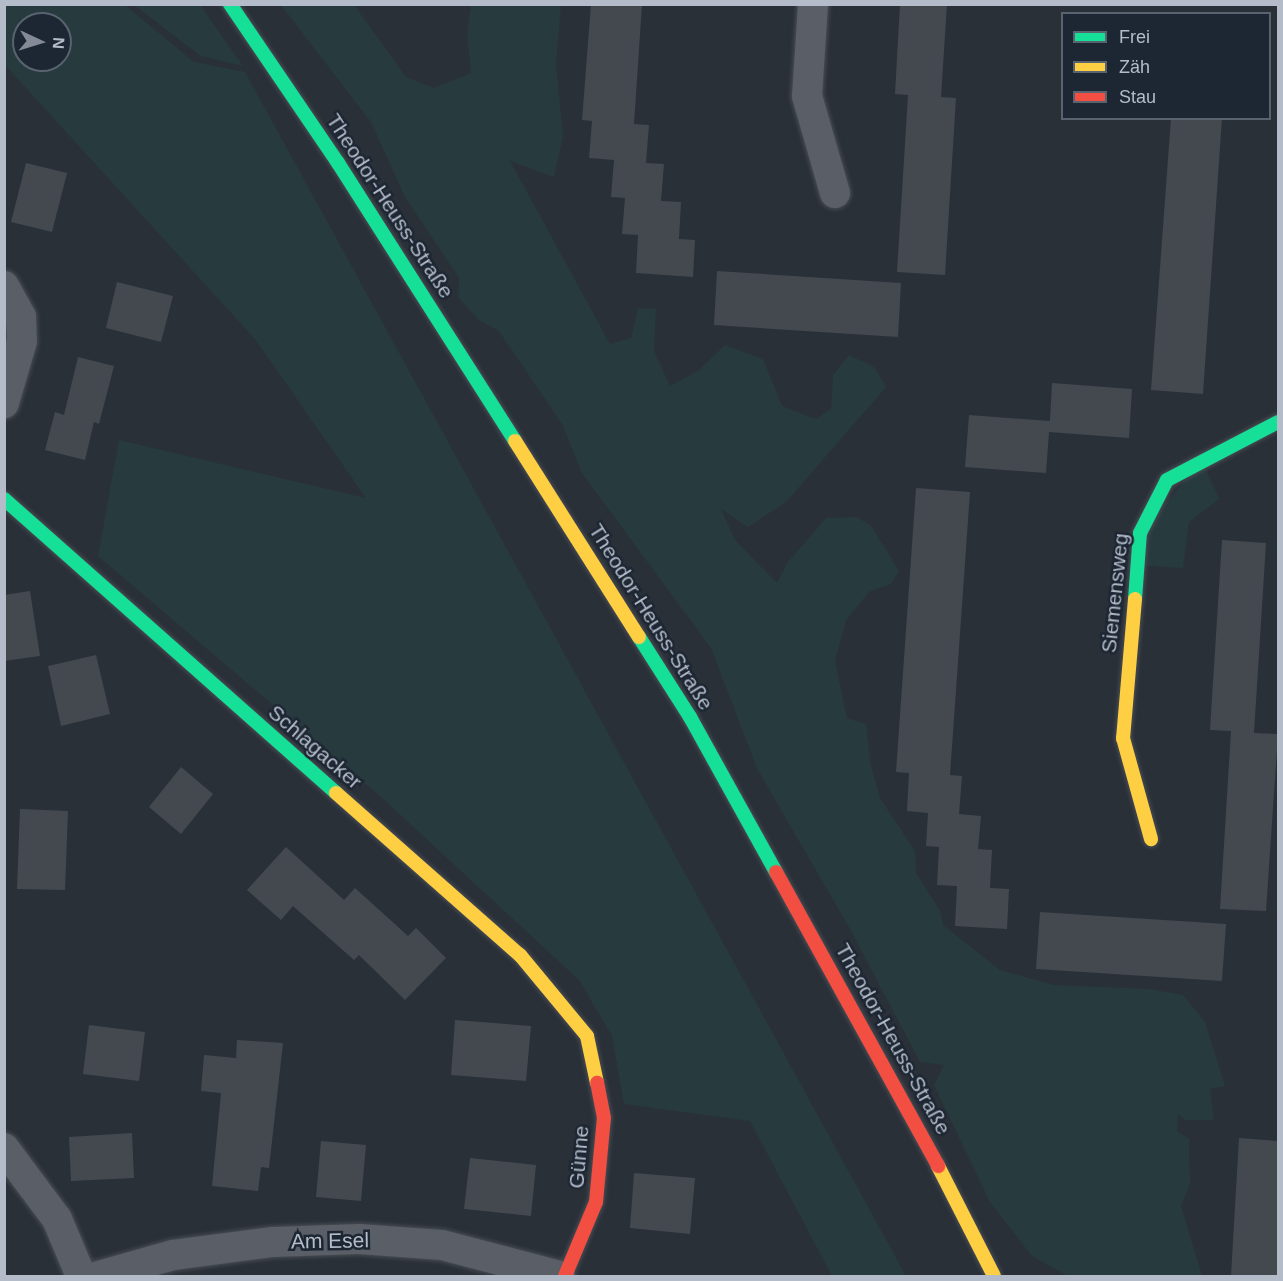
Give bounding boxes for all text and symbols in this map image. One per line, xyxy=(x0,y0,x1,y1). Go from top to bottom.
north arrow xyxy=(12,12,72,72)
legend xyxy=(1061,12,1271,120)
text: Frei xyxy=(1119,27,1150,47)
text: N xyxy=(50,37,67,50)
text: Zäh xyxy=(1119,57,1150,77)
text: Stau xyxy=(1119,87,1156,107)
street label: Theodor-Heuss-Straße xyxy=(321,109,459,303)
street label: Theodor-Heuss-Straße xyxy=(583,519,719,715)
street label: Siemensweg xyxy=(1096,532,1134,654)
street label: Schlagacker xyxy=(263,700,367,794)
street label: Theodor-Heuss-Straße xyxy=(830,939,956,1139)
street label: Günne xyxy=(564,1124,594,1190)
street label: Am Esel xyxy=(291,1228,369,1254)

